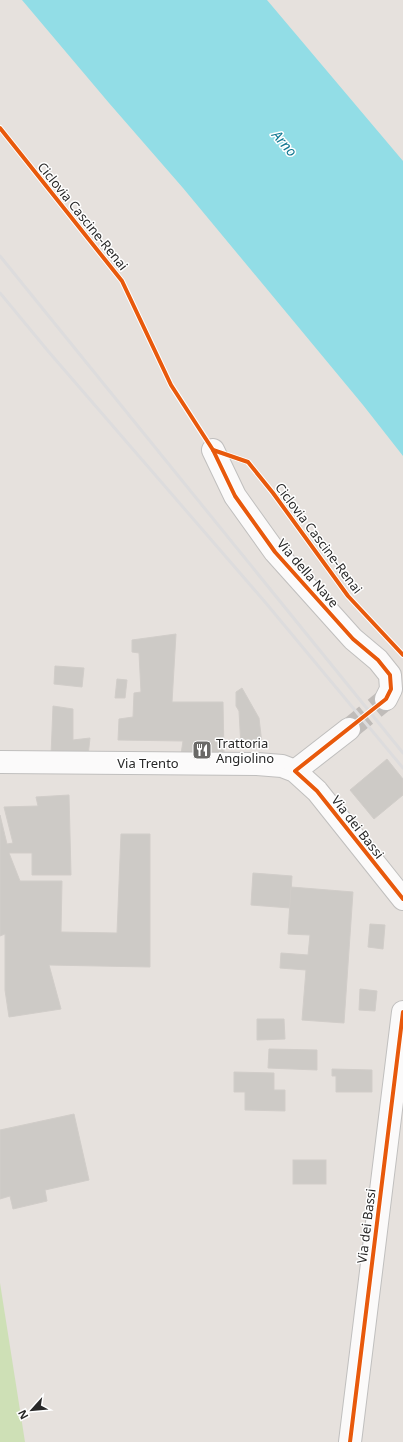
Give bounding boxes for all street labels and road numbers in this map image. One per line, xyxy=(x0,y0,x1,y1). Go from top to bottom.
street label: Ciclovia Cascine-Renai xyxy=(34,158,132,274)
street label: Ciclovia Cascine-Renai xyxy=(271,479,367,597)
street label: Via della Nave xyxy=(273,535,343,611)
street label: Via Trento xyxy=(117,754,179,772)
street label: Via dei Bassi xyxy=(328,792,388,862)
street label: Via dei Bassi xyxy=(352,1187,380,1265)

